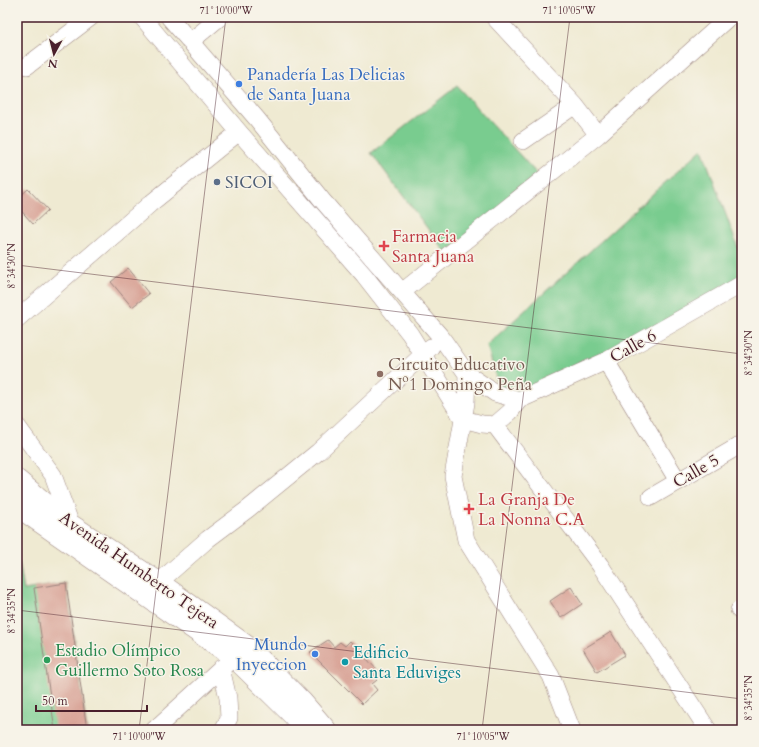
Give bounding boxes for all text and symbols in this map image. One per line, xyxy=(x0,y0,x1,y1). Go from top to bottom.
text: 71°10'00"W xyxy=(199,4,254,18)
text: 71°10'05"W xyxy=(542,4,597,18)
north arrow xyxy=(34,34,74,74)
text: N xyxy=(47,55,58,71)
place label: Panadería Las Delicias de Santa Juana xyxy=(247,63,405,106)
marker: Panadería Las Delicias de Santa Juana xyxy=(234,79,244,89)
place label: SICOI xyxy=(225,171,273,194)
marker: SICOI xyxy=(212,177,222,187)
place label: Farmacia Santa Juana xyxy=(392,225,475,268)
marker: Farmacia Santa Juana xyxy=(379,241,389,251)
text: 8°34'30"N xyxy=(5,243,19,289)
street label: Calle 6 xyxy=(606,324,661,368)
text: 8°34'30"N xyxy=(742,330,756,376)
place label: Circuito Educativo Nº1 Domingo Peña xyxy=(388,353,533,396)
marker: Circuito Educativo Nº1 Domingo Peña xyxy=(375,369,385,379)
street label: Calle 5 xyxy=(669,449,723,493)
place label: La Granja De La Nonna C.A xyxy=(478,488,585,531)
marker: La Granja De La Nonna C.A xyxy=(463,503,475,515)
street label: Avenida Humberto Tejera xyxy=(55,506,224,634)
text: 8°34'35"N xyxy=(5,588,19,634)
place label: Mundo Inyeccion xyxy=(236,633,307,676)
place label: Estadio Olímpico Guillermo Soto Rosa xyxy=(55,639,205,682)
place label: Edificio Santa Eduviges xyxy=(353,641,461,684)
marker: Mundo Inyeccion xyxy=(310,649,320,659)
marker: Estadio Olímpico Guillermo Soto Rosa xyxy=(42,655,52,665)
marker: Edificio Santa Eduviges xyxy=(340,657,350,667)
text: 8°34'35"N xyxy=(742,675,756,721)
scale bar xyxy=(36,687,147,713)
text: 50 m xyxy=(42,693,69,709)
text: 71°10'00"W xyxy=(112,730,167,744)
text: 71°10'05"W xyxy=(456,730,511,744)

